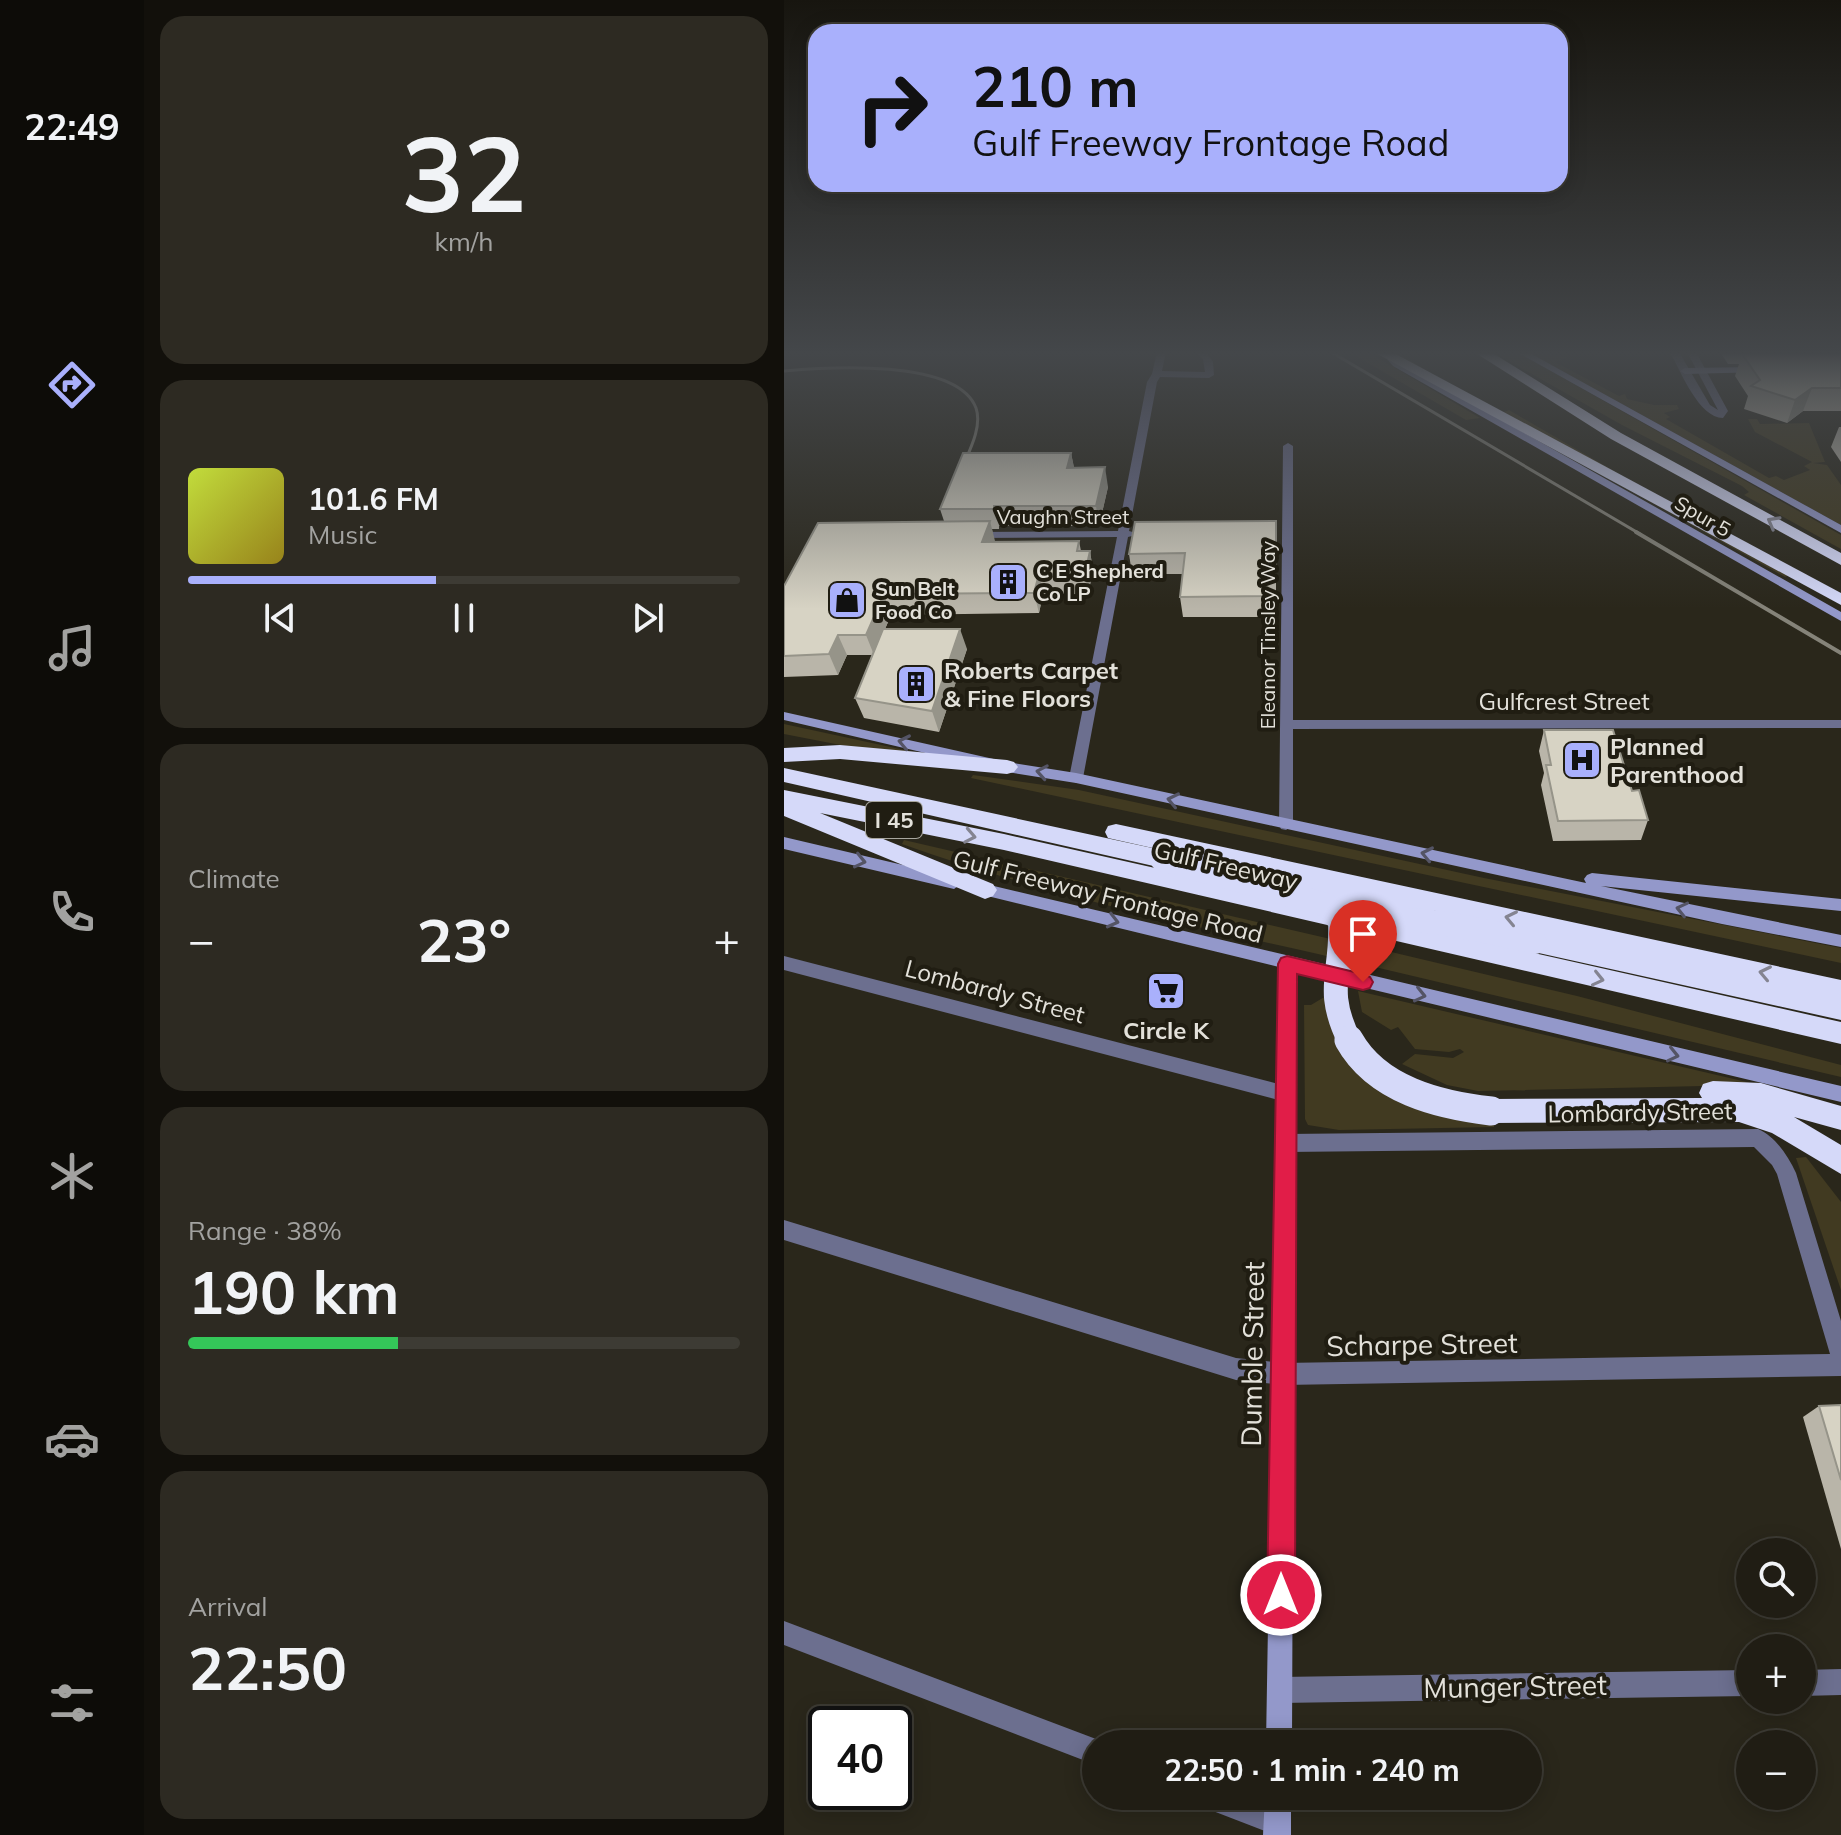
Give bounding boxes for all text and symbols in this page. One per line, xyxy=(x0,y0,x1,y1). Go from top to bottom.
text: 210 m xyxy=(972,51,1139,121)
icon: right xyxy=(840,56,944,160)
text: 22:49 xyxy=(24,104,120,149)
text: 32 xyxy=(402,107,526,238)
text: Gulf Freeway Frontage Road xyxy=(972,120,1449,165)
text: km/h xyxy=(435,225,493,258)
icon: directions xyxy=(44,357,100,413)
text: 101.6 FM xyxy=(308,480,439,518)
street label: Spur 5 xyxy=(1671,490,1735,542)
street label: Vaughn Street xyxy=(997,504,1129,529)
one-way arrow xyxy=(1766,517,1781,532)
text: Music xyxy=(308,518,377,551)
street label: Eleanor Tinsley Way xyxy=(1255,540,1280,729)
place label: C E Shepherd Co LP xyxy=(1036,558,1164,606)
building icon: C E Shepherd Co LP xyxy=(987,561,1029,603)
place label: Sun Belt Food Co xyxy=(875,576,955,624)
shop icon: Sun Belt Food Co xyxy=(826,579,868,621)
icon: previous xyxy=(258,596,302,640)
icon: pause xyxy=(442,596,486,640)
icon: next xyxy=(626,596,670,640)
icon: music xyxy=(44,620,100,676)
place label: Roberts Carpet & Fine Floors xyxy=(944,655,1118,713)
building icon: Roberts Carpet & Fine Floors xyxy=(895,663,937,705)
street label: Gulfcrest Street xyxy=(1478,686,1650,716)
place label: Planned Parenthood xyxy=(1610,731,1744,789)
one-way arrow xyxy=(898,734,912,751)
hospital icon: Planned Parenthood xyxy=(1561,739,1603,781)
one-way arrow xyxy=(1035,765,1048,782)
one-way arrow xyxy=(1166,792,1180,809)
road number: I 45 xyxy=(866,802,922,838)
one-way arrow xyxy=(963,826,977,843)
street label: Gulf Freeway xyxy=(1151,834,1301,896)
street label: Gulf Freeway Frontage Road xyxy=(950,843,1266,949)
one-way arrow xyxy=(1420,846,1434,863)
one-way arrow xyxy=(853,852,866,869)
text: Climate xyxy=(188,862,280,895)
icon: phone xyxy=(44,884,100,940)
pin xyxy=(1329,900,1397,982)
one-way arrow xyxy=(1676,901,1689,918)
text: 23° xyxy=(417,902,511,977)
one-way arrow xyxy=(1504,910,1518,927)
text: − xyxy=(188,912,214,967)
text: + xyxy=(714,912,740,967)
one-way arrow xyxy=(1106,912,1119,929)
icon: arrive xyxy=(1341,912,1385,956)
street label: Lombardy Street xyxy=(902,953,1088,1029)
one-way arrow xyxy=(1758,965,1772,982)
one-way arrow xyxy=(1591,969,1605,986)
supermarket icon: Circle K xyxy=(1145,970,1187,1012)
one-way arrow xyxy=(1413,986,1426,1003)
place label: Circle K xyxy=(1123,1015,1210,1045)
one-way arrow xyxy=(1666,1046,1680,1063)
street label: Lombardy Street xyxy=(1547,1095,1733,1129)
icon: climate xyxy=(44,1148,100,1204)
text: Range · 38% xyxy=(188,1214,342,1247)
text: 190 km xyxy=(188,1254,400,1329)
street label: Dumble Street xyxy=(1233,1261,1271,1447)
street label: Scharpe Street xyxy=(1326,1325,1518,1363)
icon: car xyxy=(44,1411,100,1467)
map controls xyxy=(1736,1538,1816,1810)
button: search xyxy=(1736,1538,1816,1618)
position arrow xyxy=(1239,1553,1323,1637)
text: Arrival xyxy=(188,1590,268,1623)
text: 22:50 xyxy=(188,1630,347,1705)
button: + xyxy=(1736,1634,1816,1714)
street label: Munger Street xyxy=(1423,1667,1607,1705)
icon: filters xyxy=(44,1675,100,1731)
speed limit sign: 40 xyxy=(808,1706,912,1810)
button: − xyxy=(1736,1730,1816,1810)
text: 22:50 · 1 min · 240 m xyxy=(1164,1751,1460,1789)

